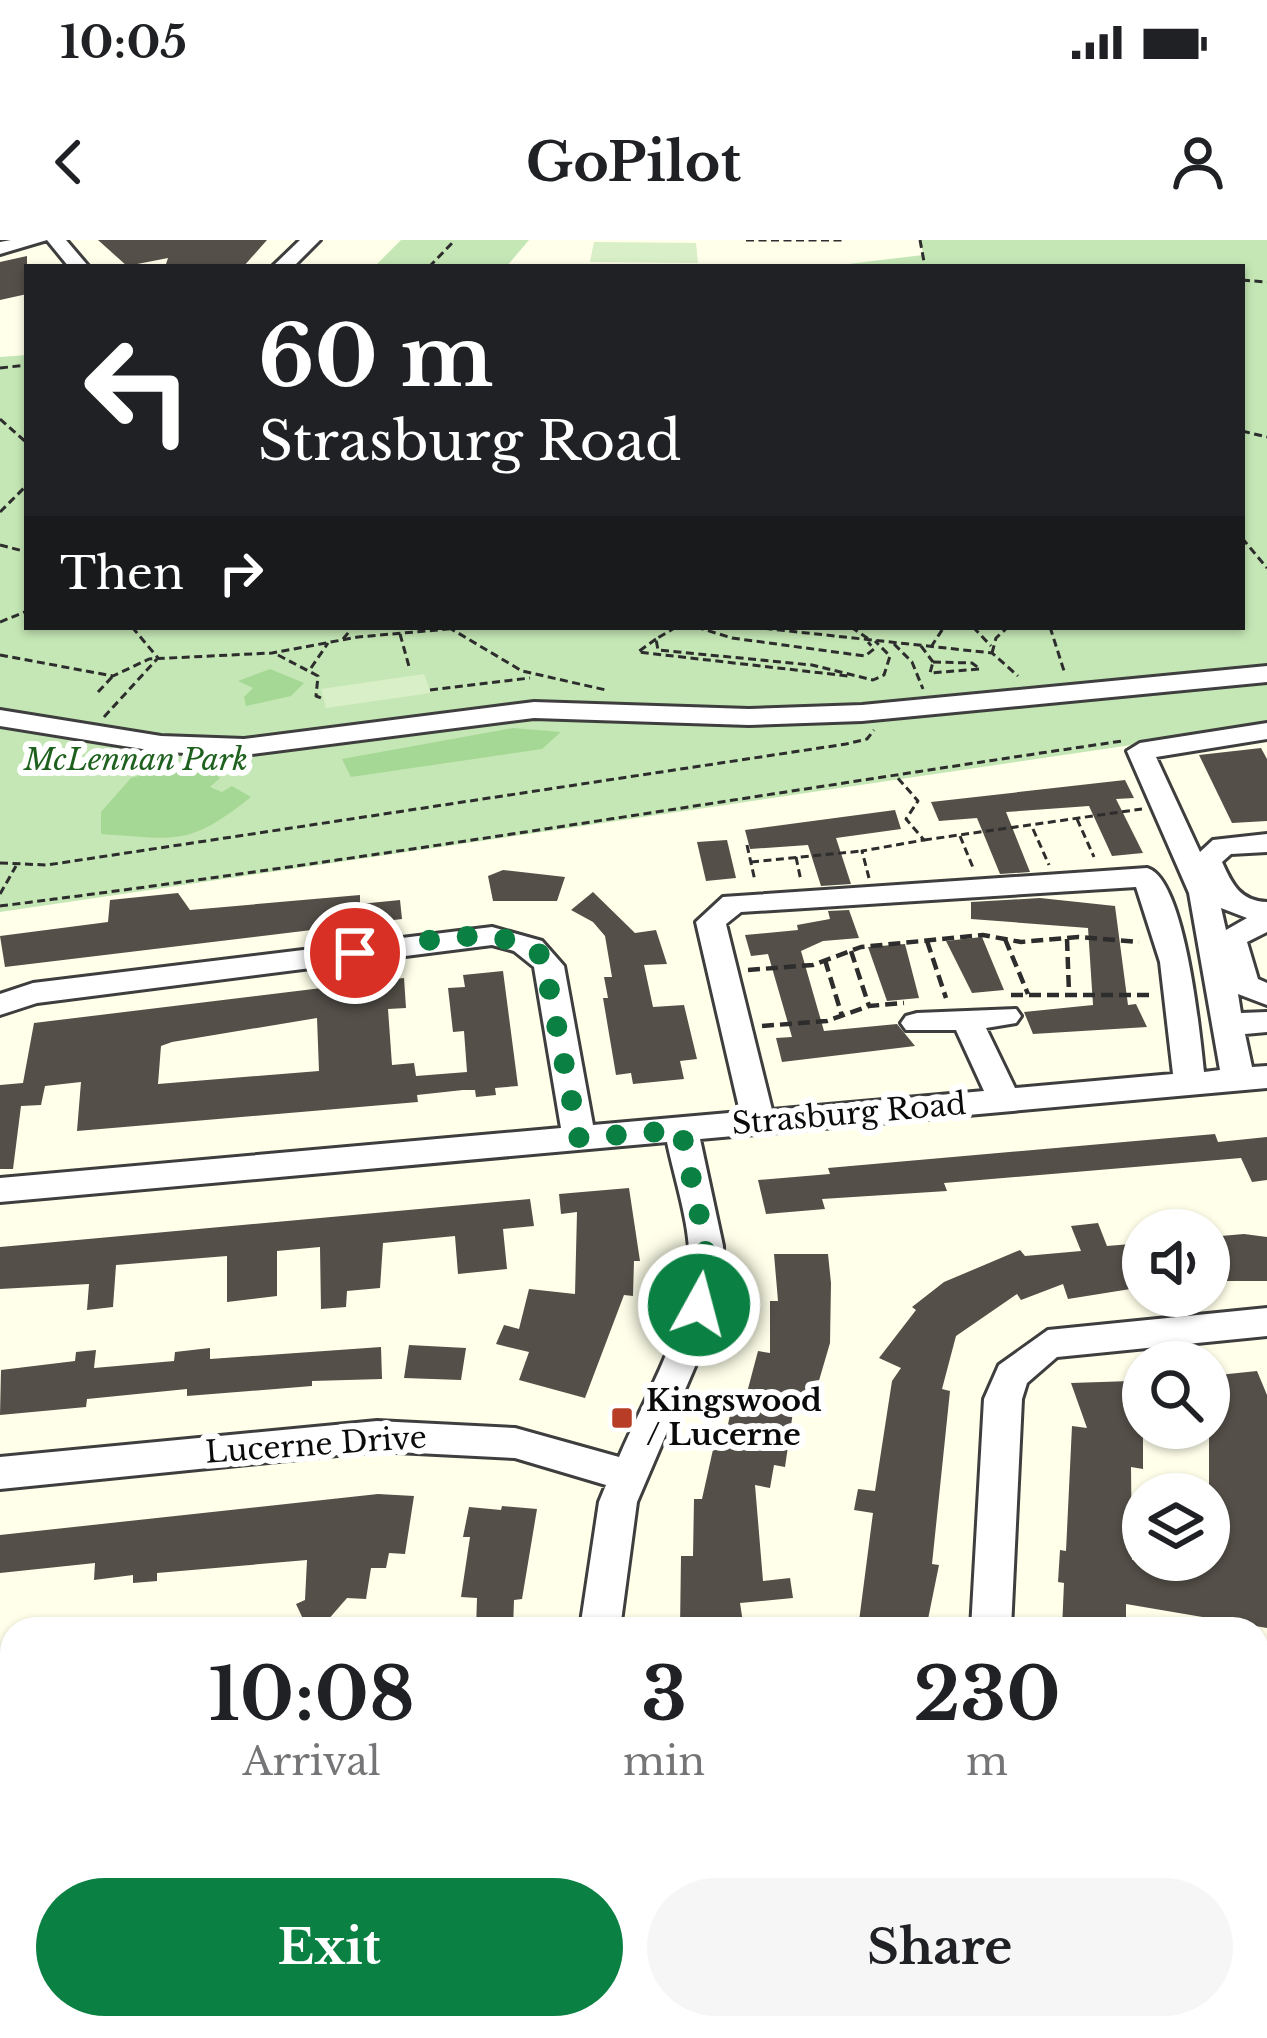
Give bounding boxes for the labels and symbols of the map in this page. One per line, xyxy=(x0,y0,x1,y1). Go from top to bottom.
park label: McLennan Park xyxy=(23,741,248,778)
pin xyxy=(304,902,406,1004)
street label: Strasburg Road xyxy=(730,1085,968,1142)
position arrow xyxy=(636,1242,762,1368)
place label: Kingswood / Lucerne xyxy=(646,1382,822,1453)
marker: Kingswood / Lucerne xyxy=(609,1405,635,1431)
street label: Lucerne Drive xyxy=(204,1418,428,1471)

